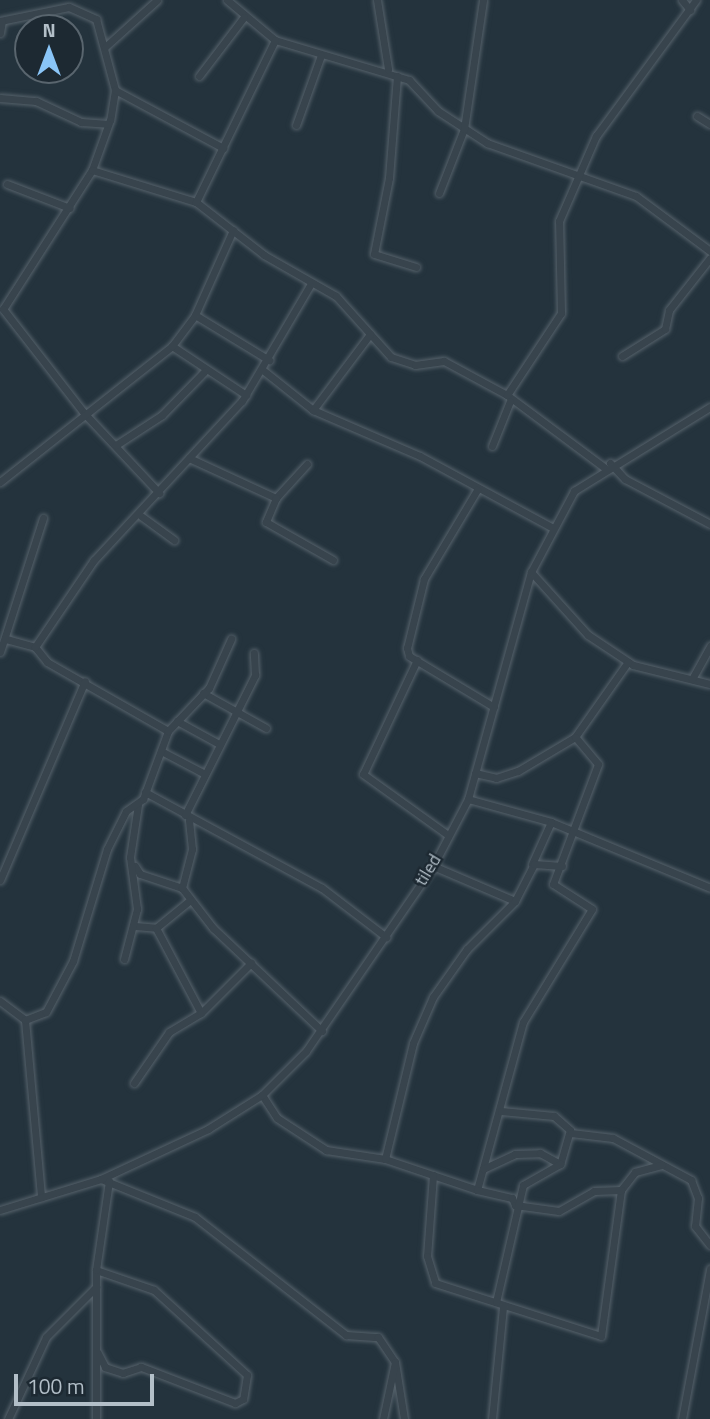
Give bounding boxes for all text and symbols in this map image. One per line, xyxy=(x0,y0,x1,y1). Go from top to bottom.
north arrow xyxy=(14,14,84,84)
text: N xyxy=(42,15,56,44)
street label: tiled xyxy=(410,850,446,890)
scale bar xyxy=(18,1360,158,1404)
text: 100 m xyxy=(27,1370,84,1402)

